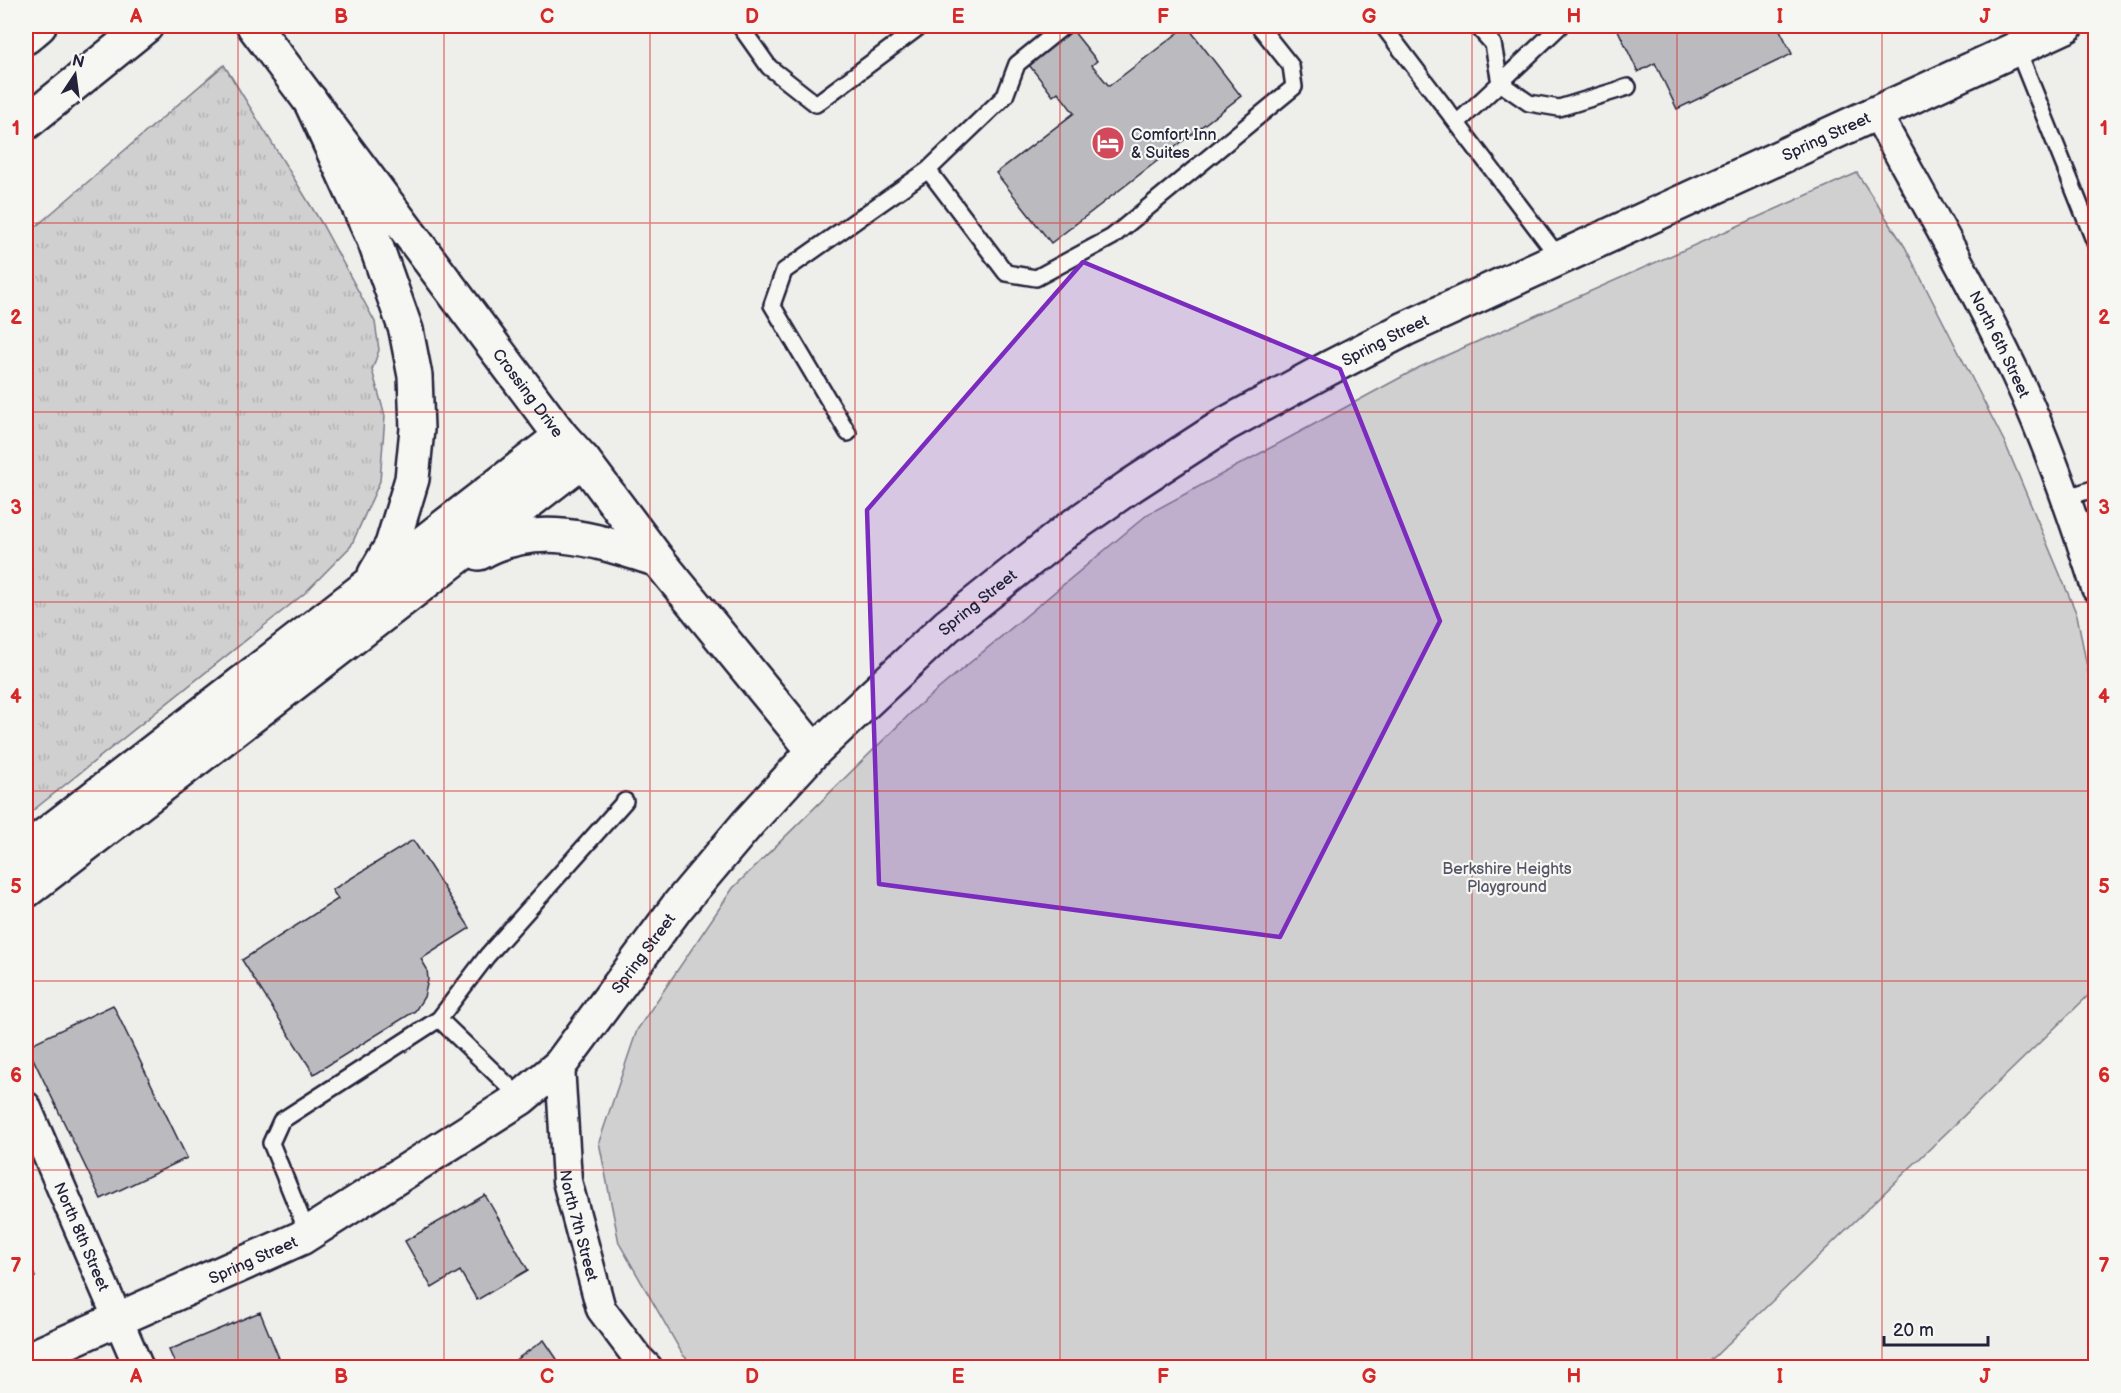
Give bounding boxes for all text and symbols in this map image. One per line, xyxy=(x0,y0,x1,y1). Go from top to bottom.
text: A xyxy=(129,5,143,29)
text: B xyxy=(334,5,348,29)
text: C xyxy=(540,5,554,29)
text: D xyxy=(745,5,759,29)
text: E xyxy=(952,5,965,29)
text: F xyxy=(1157,5,1169,29)
text: G xyxy=(1362,5,1377,29)
text: H xyxy=(1567,5,1581,29)
text: I xyxy=(1777,5,1783,29)
text: J xyxy=(1980,5,1992,29)
north arrow xyxy=(45,45,105,105)
text: N xyxy=(70,51,86,72)
street label: Spring Street xyxy=(1780,109,1874,166)
text: 1 xyxy=(12,117,20,141)
text: 1 xyxy=(2100,117,2108,141)
hotel icon: Comfort Inn & Suites xyxy=(1090,125,1126,161)
place label: Comfort Inn & Suites xyxy=(1131,126,1216,163)
street label: North 6th Street xyxy=(1965,288,2033,401)
text: 2 xyxy=(10,306,22,330)
text: 2 xyxy=(2098,306,2110,330)
street label: Spring Street xyxy=(1339,312,1432,371)
street label: Crossing Drive xyxy=(488,345,567,442)
text: 3 xyxy=(10,496,22,520)
text: 3 xyxy=(2098,496,2110,520)
street label: Spring Street xyxy=(935,566,1021,640)
text: 4 xyxy=(10,685,22,709)
text: 4 xyxy=(2098,685,2110,709)
park label: Berkshire Heights Playground xyxy=(1442,860,1572,897)
text: 5 xyxy=(10,875,22,899)
text: 5 xyxy=(2098,875,2110,899)
street label: Spring Street xyxy=(608,910,680,998)
text: 6 xyxy=(10,1064,22,1088)
text: 6 xyxy=(2098,1064,2110,1088)
street label: North 7th Street xyxy=(555,1169,601,1283)
street label: North 8th Street xyxy=(49,1180,113,1294)
street label: Spring Street xyxy=(206,1233,301,1289)
text: 7 xyxy=(10,1254,22,1278)
text: 7 xyxy=(2098,1254,2110,1278)
scale bar xyxy=(1884,1309,1988,1347)
text: 20 m xyxy=(1893,1320,1934,1341)
text: A xyxy=(129,1365,143,1389)
text: B xyxy=(334,1365,348,1389)
text: C xyxy=(540,1365,554,1389)
text: D xyxy=(745,1365,759,1389)
text: E xyxy=(952,1365,965,1389)
text: F xyxy=(1157,1365,1169,1389)
text: G xyxy=(1362,1365,1377,1389)
text: H xyxy=(1567,1365,1581,1389)
text: I xyxy=(1777,1365,1783,1389)
text: J xyxy=(1980,1365,1992,1389)

